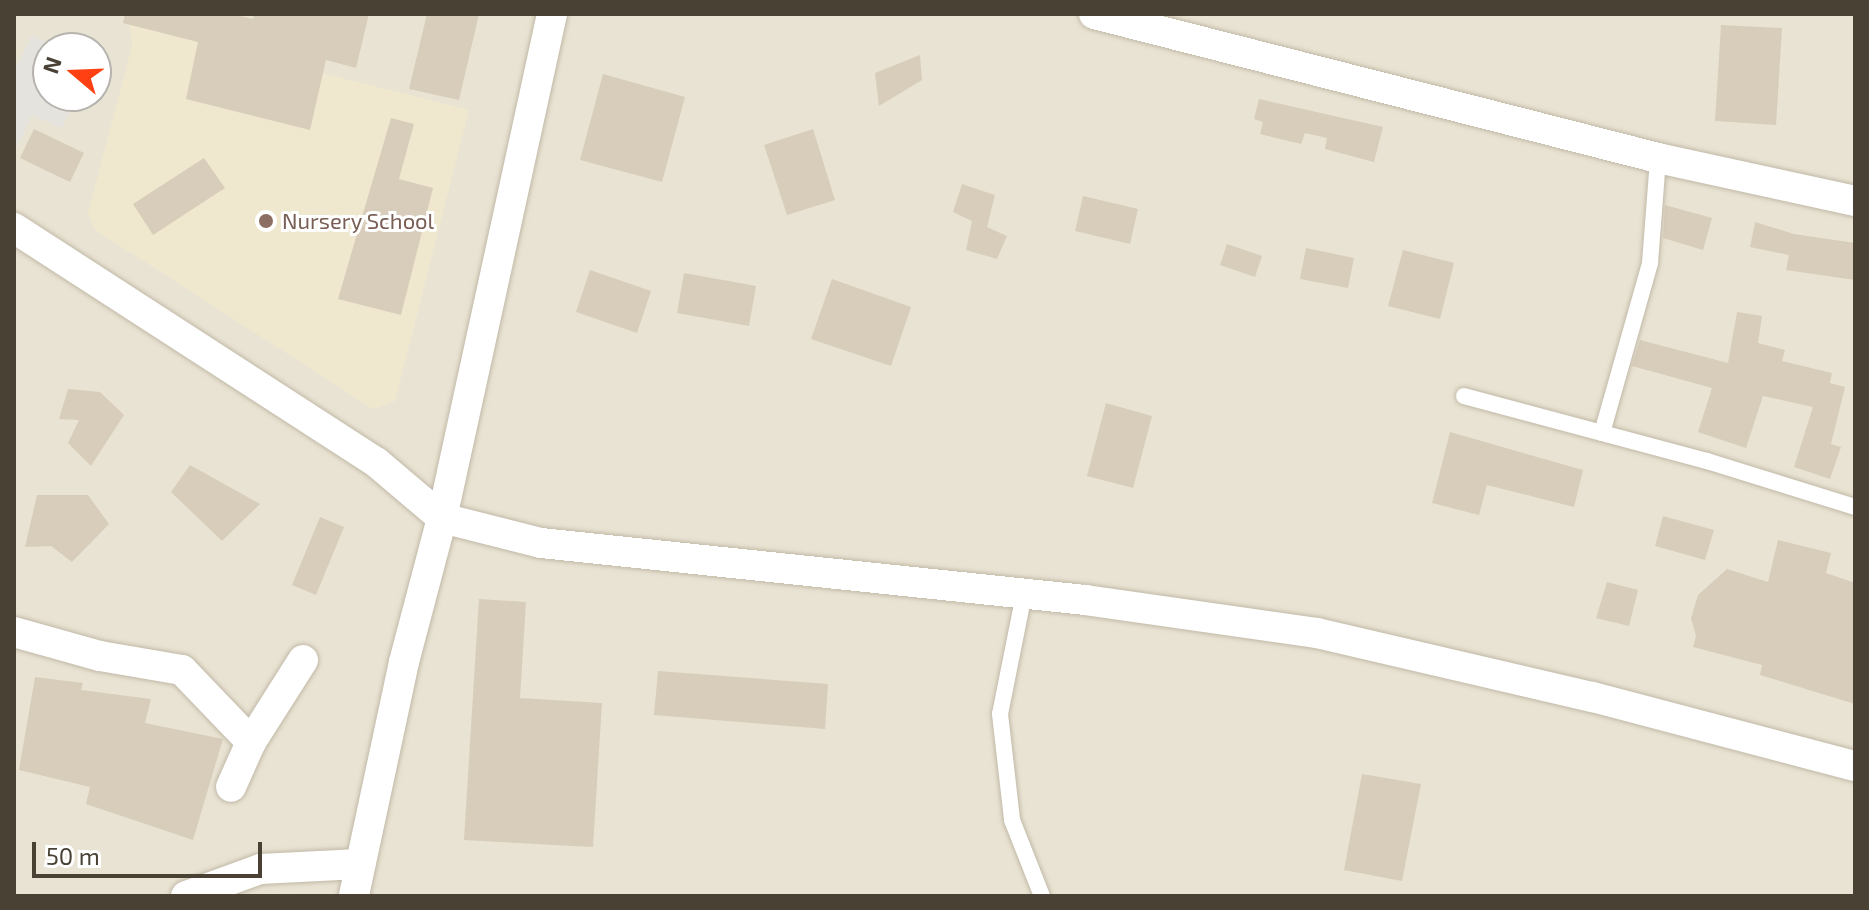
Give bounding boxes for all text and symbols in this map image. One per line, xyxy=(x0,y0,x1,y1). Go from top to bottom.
north arrow xyxy=(32,32,112,112)
text: N xyxy=(36,53,66,77)
place label: Nursery School xyxy=(282,208,435,234)
marker: Nursery School xyxy=(257,212,275,230)
scale bar xyxy=(36,826,266,876)
text: 50 m xyxy=(46,841,100,870)

